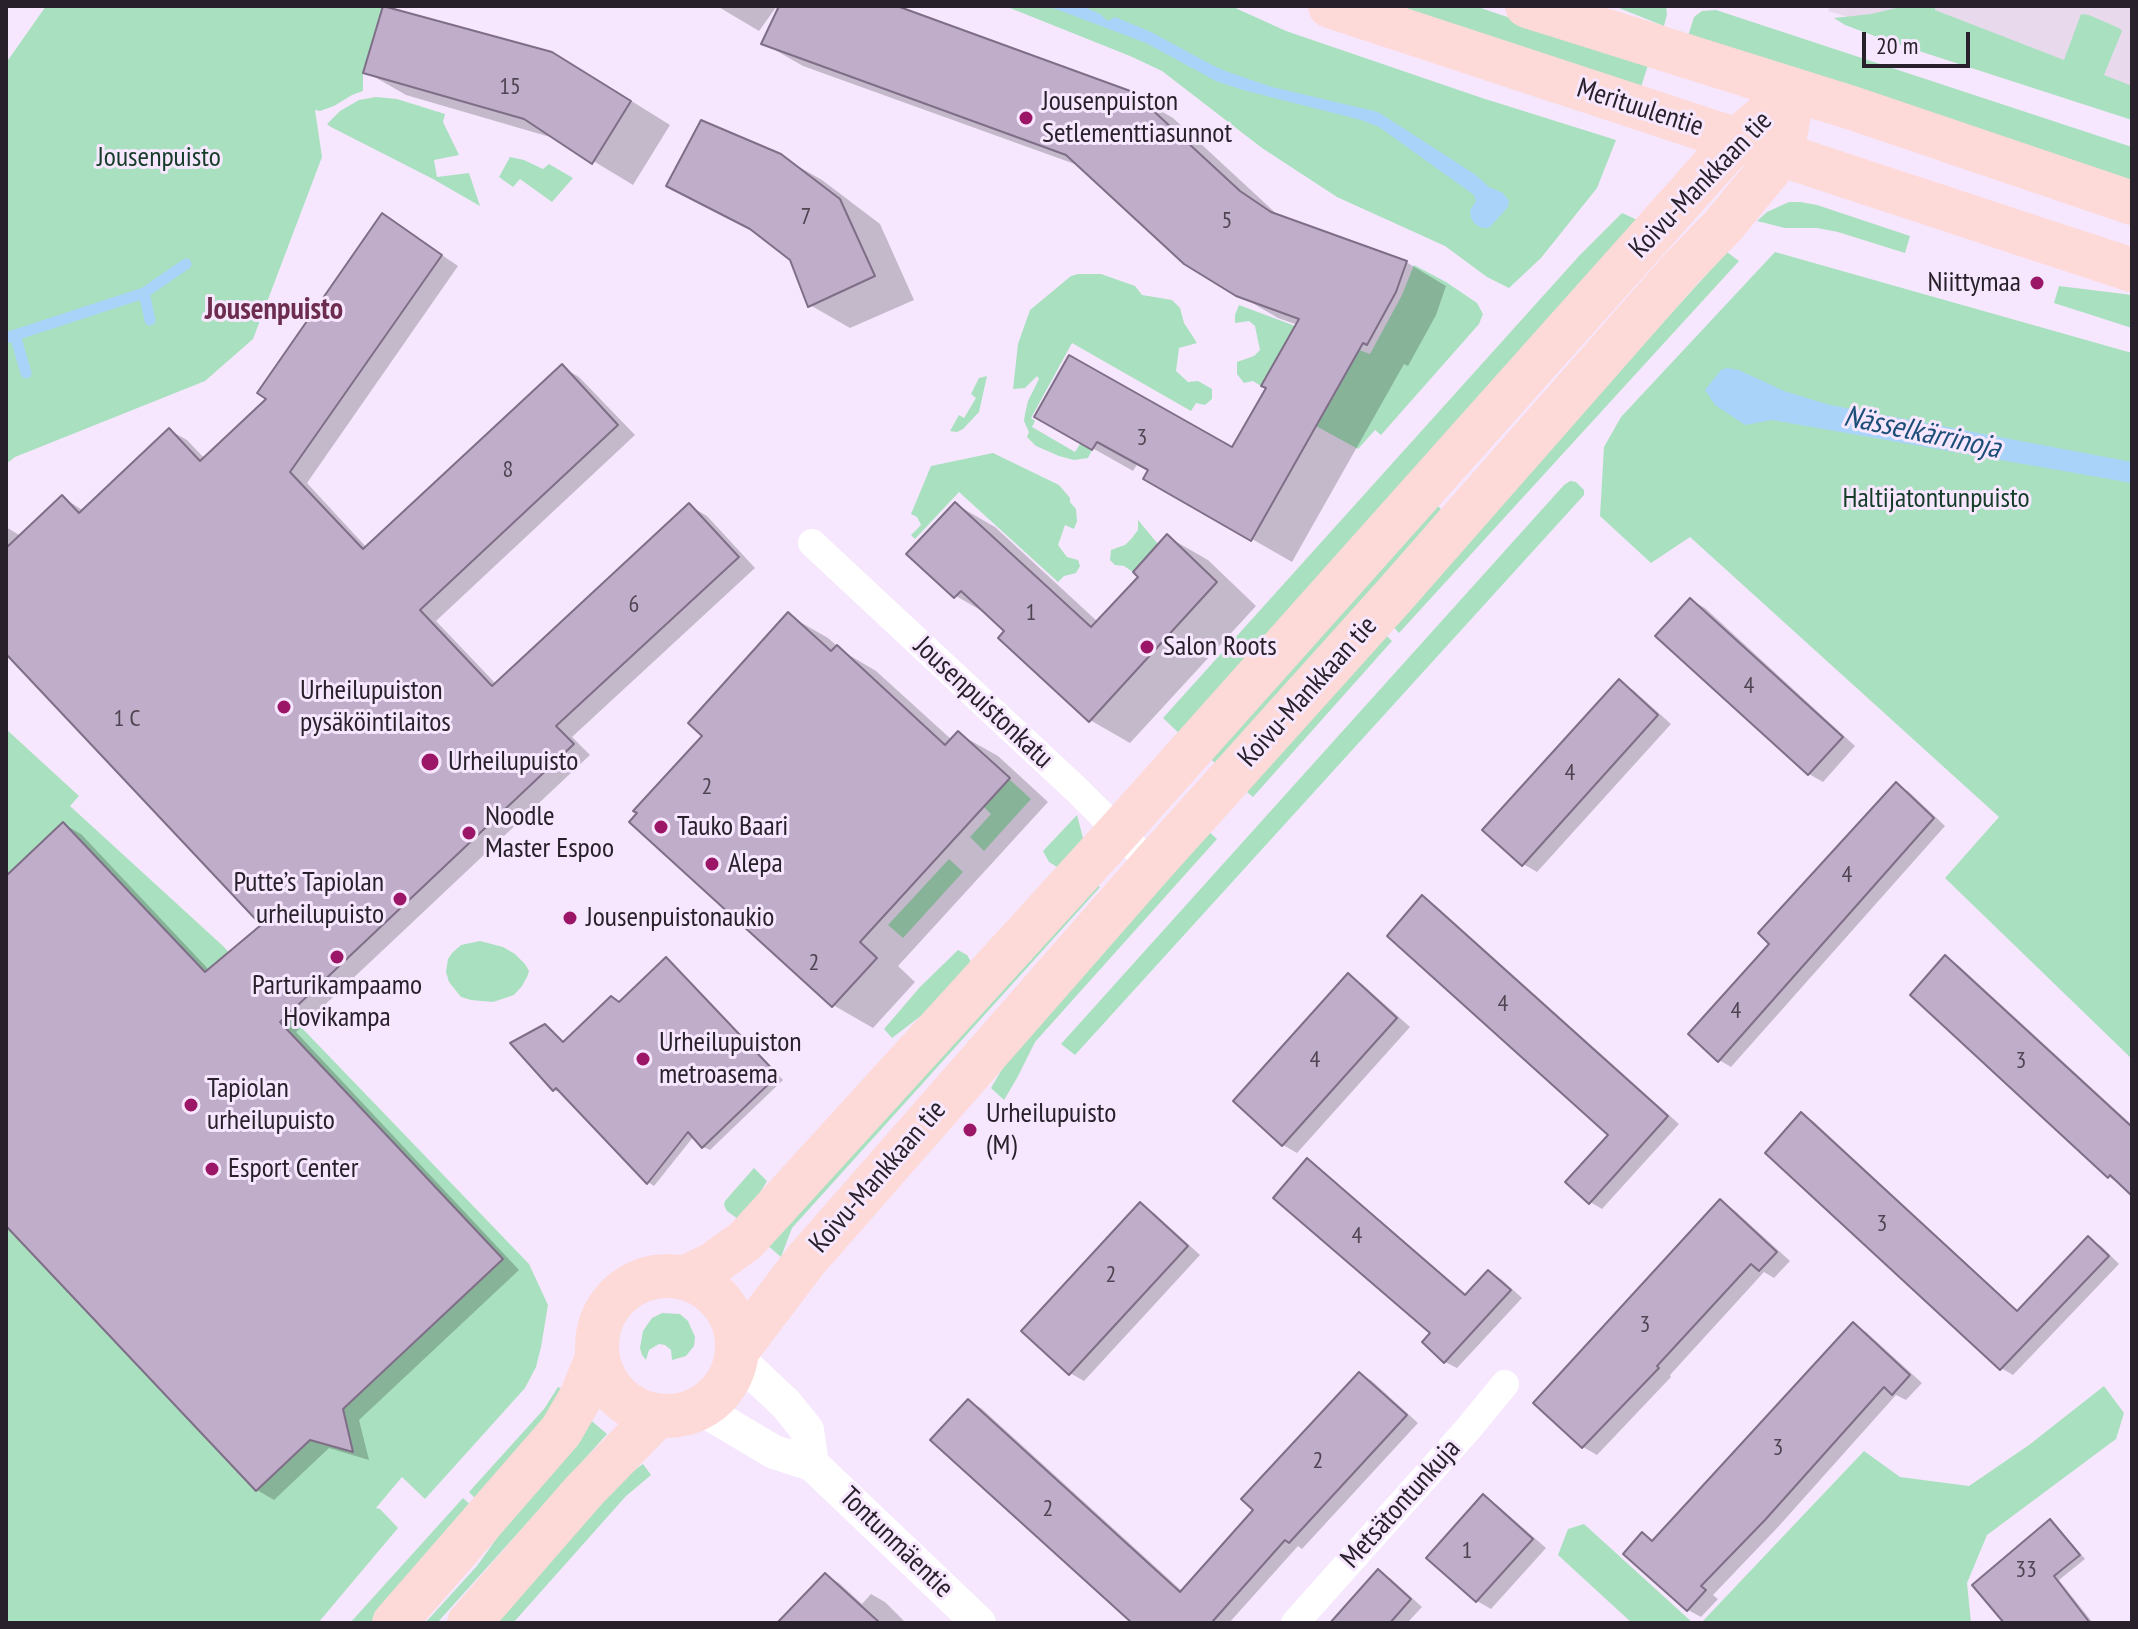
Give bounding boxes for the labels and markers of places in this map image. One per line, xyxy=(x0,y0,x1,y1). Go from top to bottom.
place label: Jousenpuiston Setlementtiasunnot xyxy=(1042,85,1232,151)
marker: Jousenpuiston Setlementtiasunnot xyxy=(1017,109,1035,127)
place label: Niittymaa xyxy=(1927,266,2021,300)
marker: Niittymaa xyxy=(2028,274,2046,292)
place label: Salon Roots xyxy=(1163,630,1277,664)
marker: Salon Roots xyxy=(1138,638,1156,656)
place label: Urheilupuiston pysäköintilaitos xyxy=(300,674,451,740)
marker: Urheilupuiston pysäköintilaitos xyxy=(275,698,293,716)
place label: Urheilupuisto xyxy=(448,745,578,779)
marker: Urheilupuisto xyxy=(419,751,441,773)
place label: Noodle Master Espoo xyxy=(485,800,614,866)
place label: Tauko Baari xyxy=(677,810,788,844)
marker: Tauko Baari xyxy=(652,818,670,836)
marker: Noodle Master Espoo xyxy=(460,824,478,842)
place label: Alepa xyxy=(728,847,783,881)
marker: Alepa xyxy=(703,855,721,873)
place label: Putte’s Tapiolan urheilupuisto xyxy=(233,866,384,932)
marker: Putte’s Tapiolan urheilupuisto xyxy=(391,890,409,908)
place label: Jousenpuistonaukio xyxy=(586,901,774,935)
marker: Jousenpuistonaukio xyxy=(561,909,579,927)
marker: Parturikampaamo Hovikampa xyxy=(328,948,346,966)
place label: Parturikampaamo Hovikampa xyxy=(252,969,422,1035)
place label: Urheilupuiston metroasema xyxy=(659,1026,802,1092)
marker: Urheilupuiston metroasema xyxy=(634,1050,652,1068)
place label: Tapiolan urheilupuisto xyxy=(207,1072,335,1138)
marker: Tapiolan urheilupuisto xyxy=(182,1096,200,1114)
place label: Urheilupuisto (M) xyxy=(986,1097,1116,1163)
marker: Urheilupuisto (M) xyxy=(961,1121,979,1139)
place label: Esport Center xyxy=(228,1152,358,1186)
marker: Esport Center xyxy=(203,1160,221,1178)

